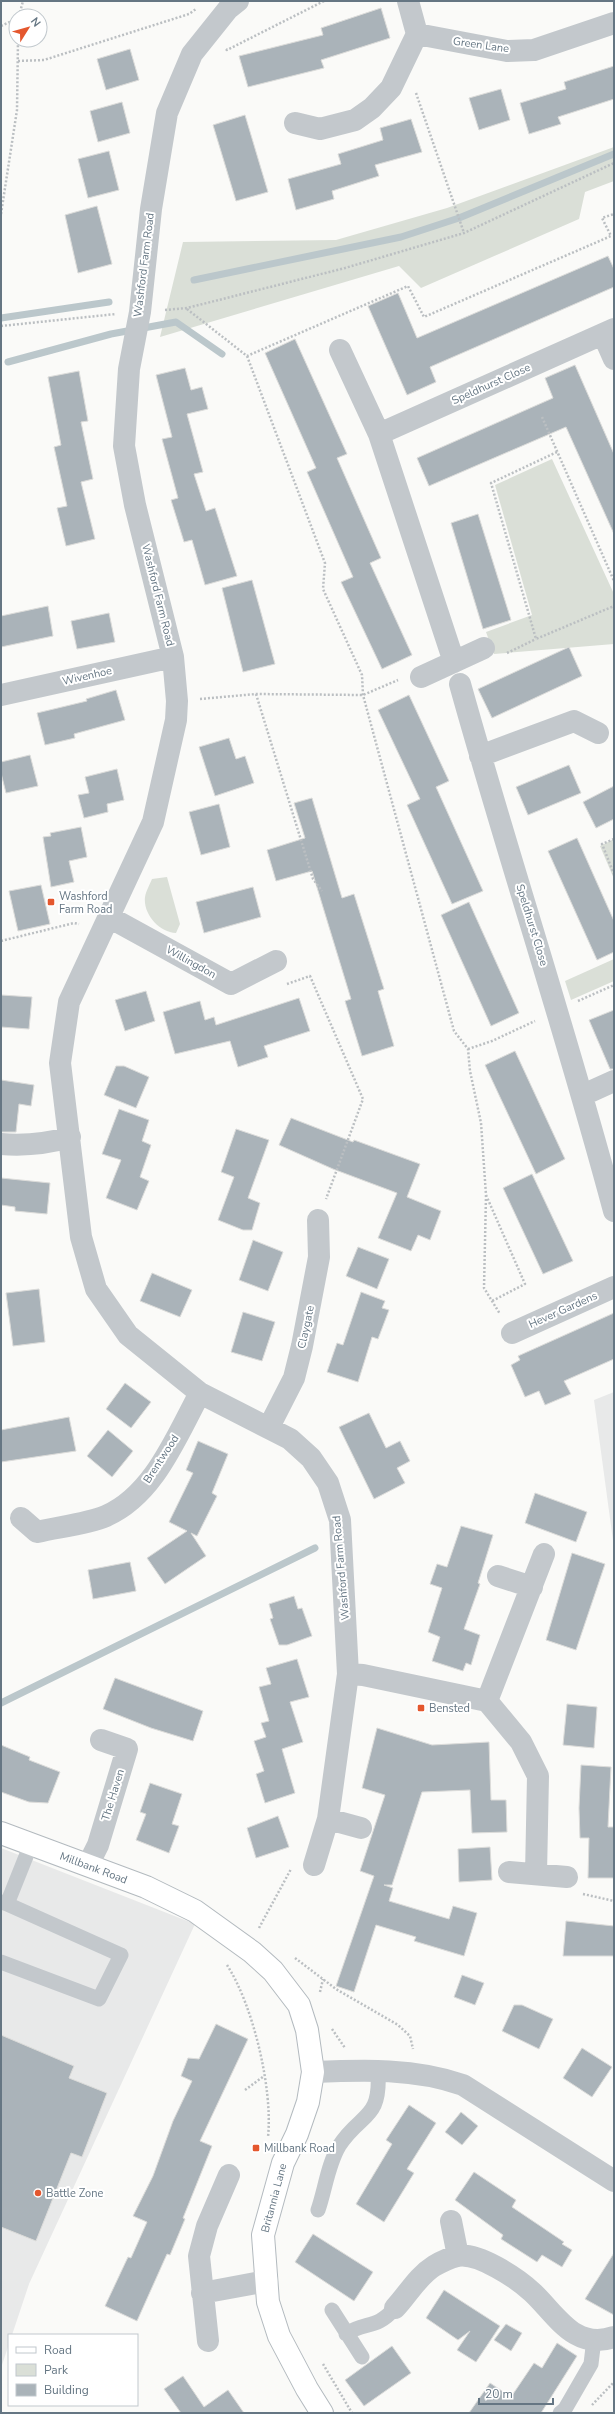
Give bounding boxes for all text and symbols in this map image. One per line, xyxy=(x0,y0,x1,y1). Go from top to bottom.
north arrow xyxy=(8,8,48,48)
text: N xyxy=(27,14,44,30)
street label: Green Lane xyxy=(452,34,510,56)
street label: Washford Farm Road xyxy=(130,212,158,318)
street label: Speldhurst Close xyxy=(449,360,533,408)
street label: Washford Farm Road xyxy=(138,542,178,648)
street label: Wivenhoe xyxy=(61,663,113,689)
street label: Speldhurst Close xyxy=(512,882,552,968)
place label: Washford Farm Road xyxy=(59,889,112,917)
marker: Washford Farm Road xyxy=(46,897,56,907)
street label: Willingdon xyxy=(163,942,219,982)
street label: Hever Gardens xyxy=(526,1288,600,1332)
street label: Claygate xyxy=(294,1304,318,1350)
street label: Brentwood xyxy=(140,1432,182,1486)
street label: Washford Farm Road xyxy=(329,1515,353,1621)
place label: Bensted xyxy=(429,1701,470,1716)
marker: Bensted xyxy=(416,1703,426,1713)
street label: The Haven xyxy=(98,1767,128,1823)
street label: Millbank Road xyxy=(58,1848,130,1887)
place label: Millbank Road xyxy=(264,2141,335,2156)
marker: Millbank Road xyxy=(251,2143,261,2153)
street label: Britannia Lane xyxy=(258,2162,290,2234)
place label: Battle Zone xyxy=(46,2186,103,2201)
marker: Battle Zone xyxy=(33,2188,43,2198)
legend xyxy=(8,2334,138,2406)
text: Road xyxy=(44,2342,72,2358)
text: Park xyxy=(44,2362,69,2378)
scale bar xyxy=(479,2380,553,2406)
text: Building xyxy=(44,2382,89,2398)
text: 20 m xyxy=(485,2386,513,2402)

